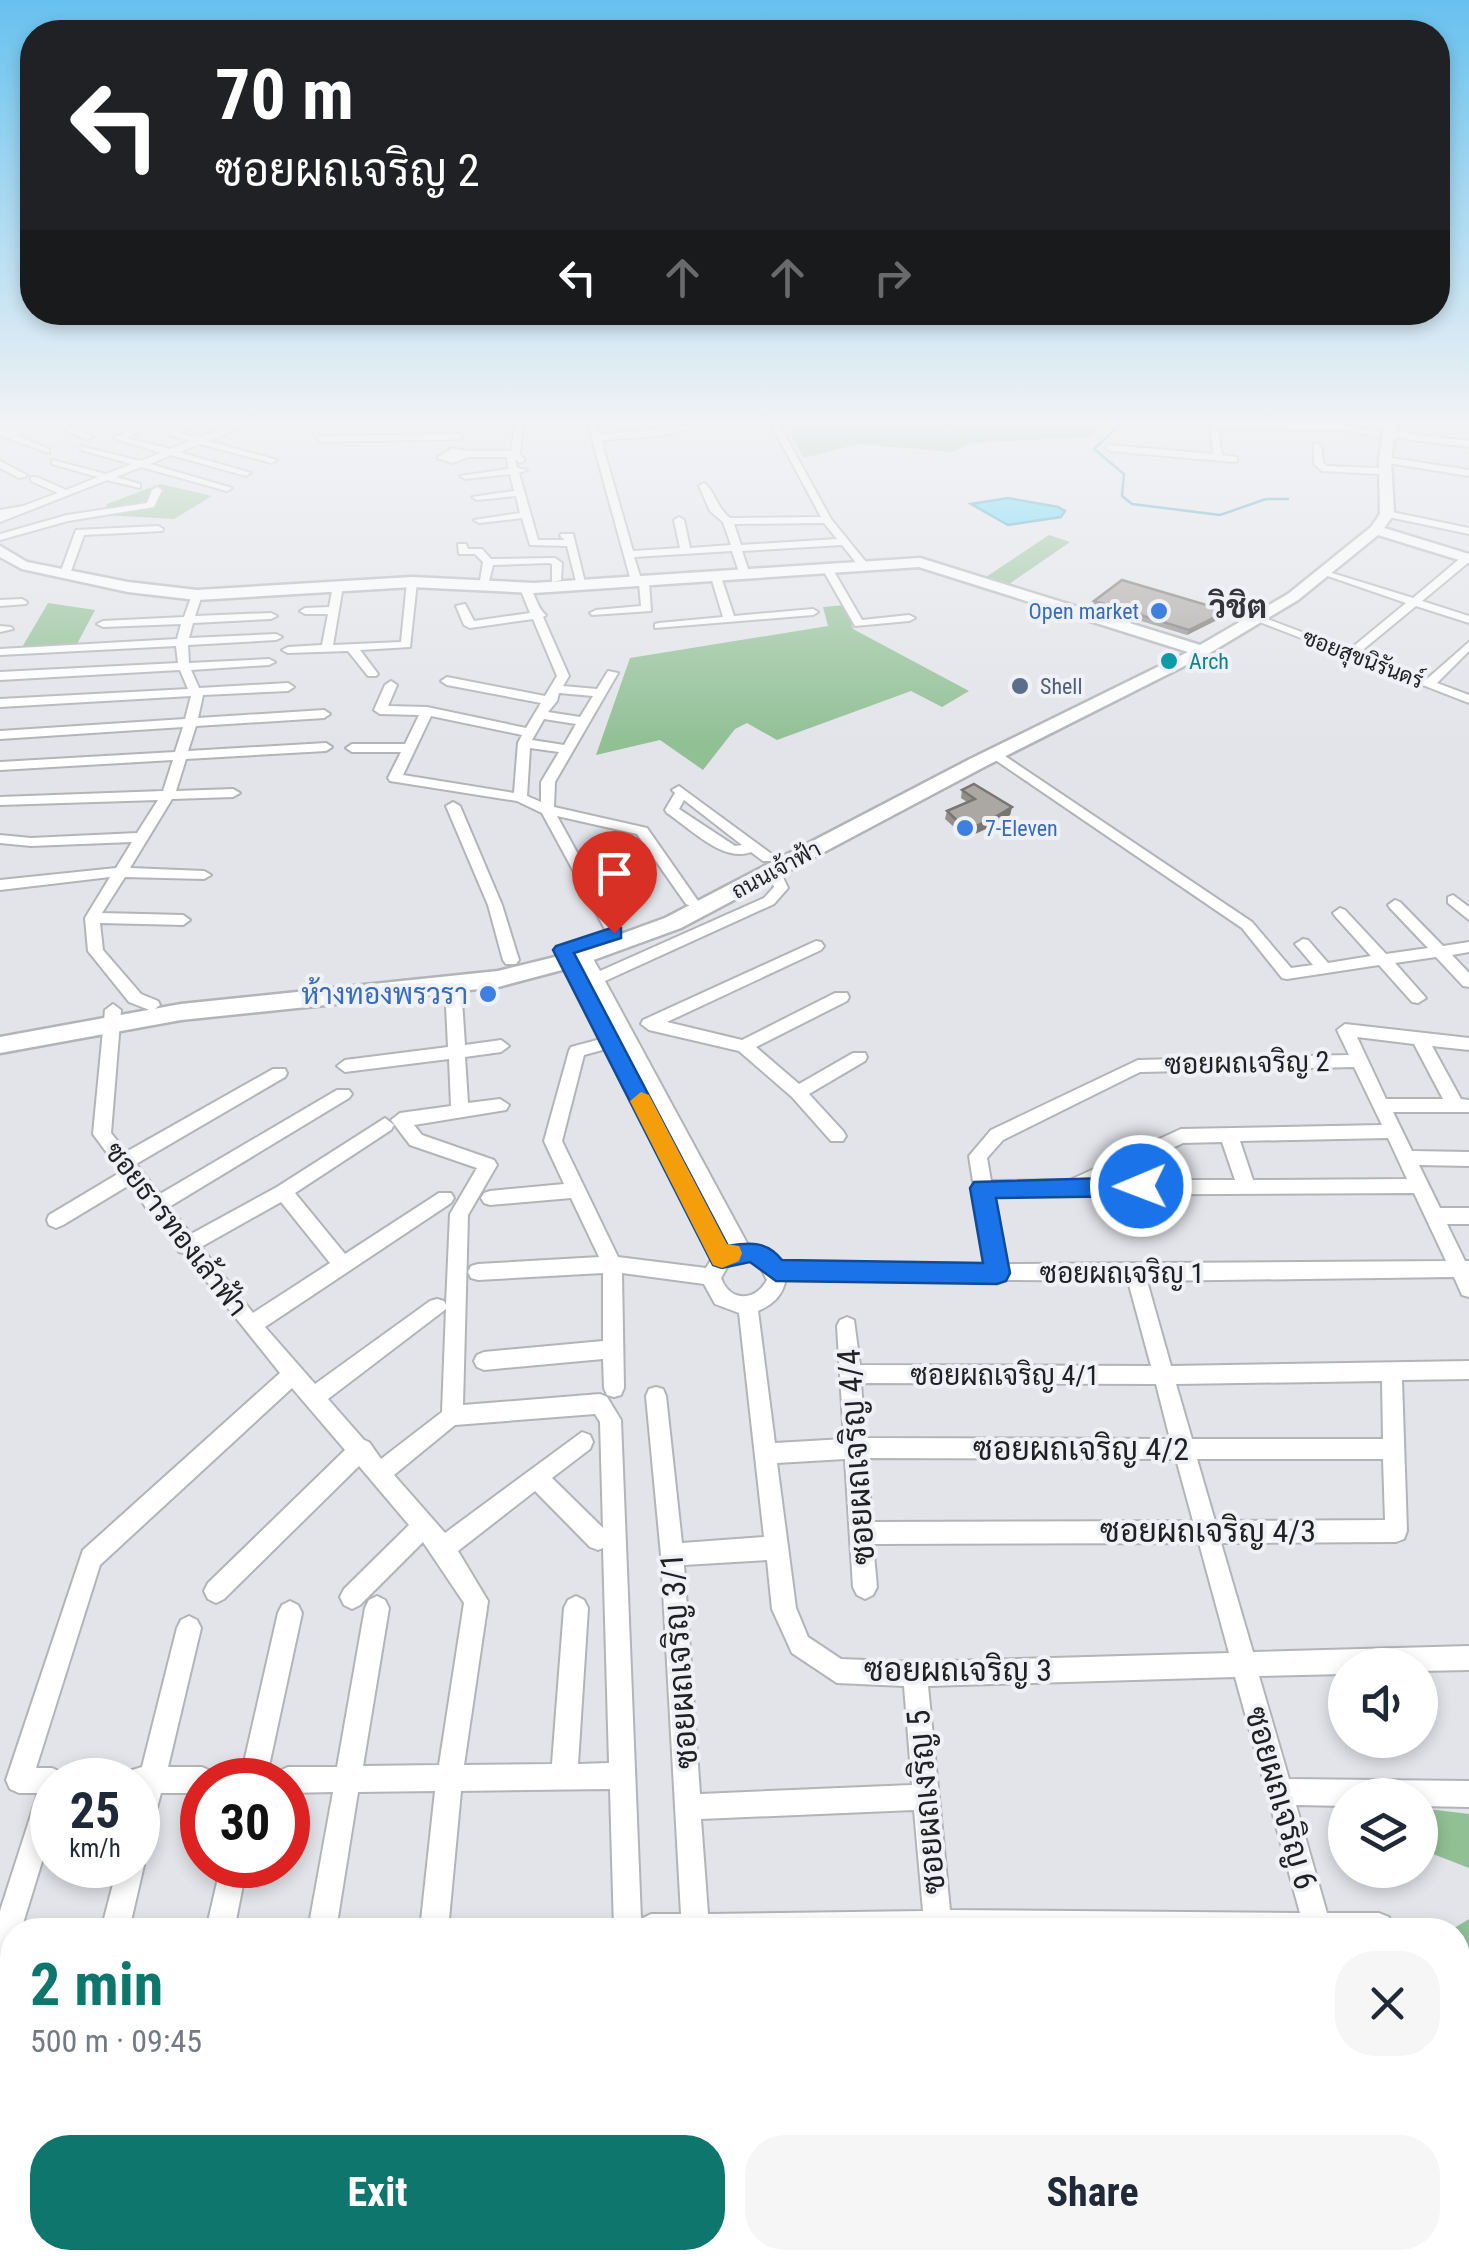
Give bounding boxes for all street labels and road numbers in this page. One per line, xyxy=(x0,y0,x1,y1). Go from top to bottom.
street label: ซอยสุขนิรันดร์ xyxy=(1298,623,1428,696)
street label: ถนนเจ้าฟ้า xyxy=(726,834,825,904)
street label: ซอยผถเจริญ 2 xyxy=(1164,1045,1330,1082)
street label: ซอยธารทองเล้าฟ้า xyxy=(98,1134,256,1323)
street label: ซอยผถเจริญ 1 xyxy=(1040,1257,1204,1291)
street label: ซอยผถเจริญ 4/4 xyxy=(830,1348,882,1566)
street label: ซอยผถเจริญ 4/1 xyxy=(911,1359,1099,1393)
street label: ซอยผถเจริญ 4/2 xyxy=(973,1430,1189,1468)
street label: ซอยผถเจริญ 4/3 xyxy=(1100,1512,1316,1550)
street label: ซอยผถเจริญ 3/1 xyxy=(653,1552,705,1770)
street label: ซอยผถเจริญ 3 xyxy=(864,1651,1052,1689)
street label: ซอยผถเจริญ 6 xyxy=(1237,1702,1325,1894)
street label: ซอยผถเงริญ 5 xyxy=(899,1708,953,1896)

